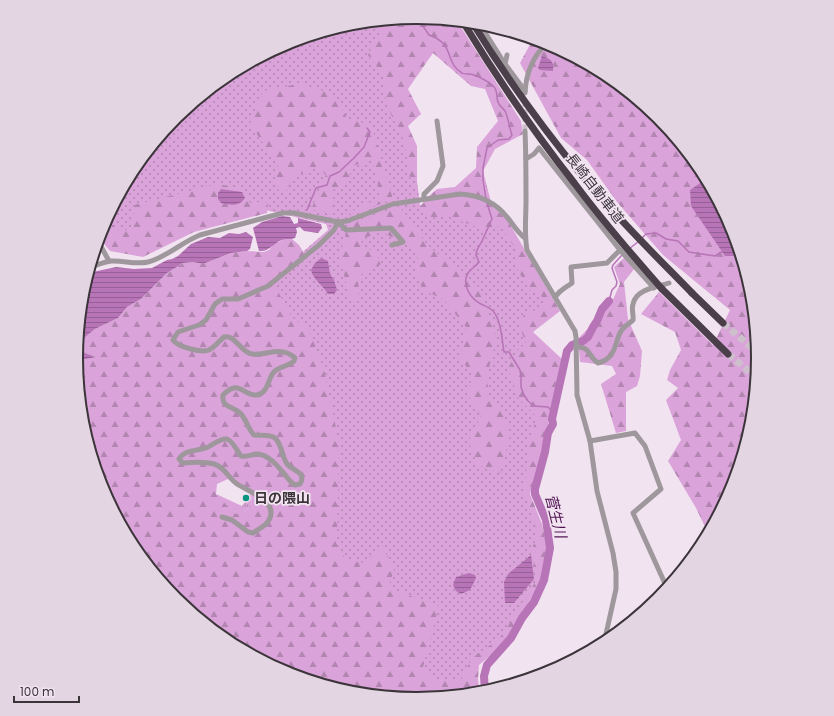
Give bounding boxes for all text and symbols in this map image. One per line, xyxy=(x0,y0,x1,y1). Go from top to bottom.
street label: 長崎自動車道 xyxy=(561,149,629,227)
place label: 日の隈山 xyxy=(254,488,310,508)
water label: 菅生川 xyxy=(540,492,572,542)
marker: 日の隈山 xyxy=(241,493,251,503)
scale bar xyxy=(14,678,79,704)
text: 100 m xyxy=(20,683,54,700)

